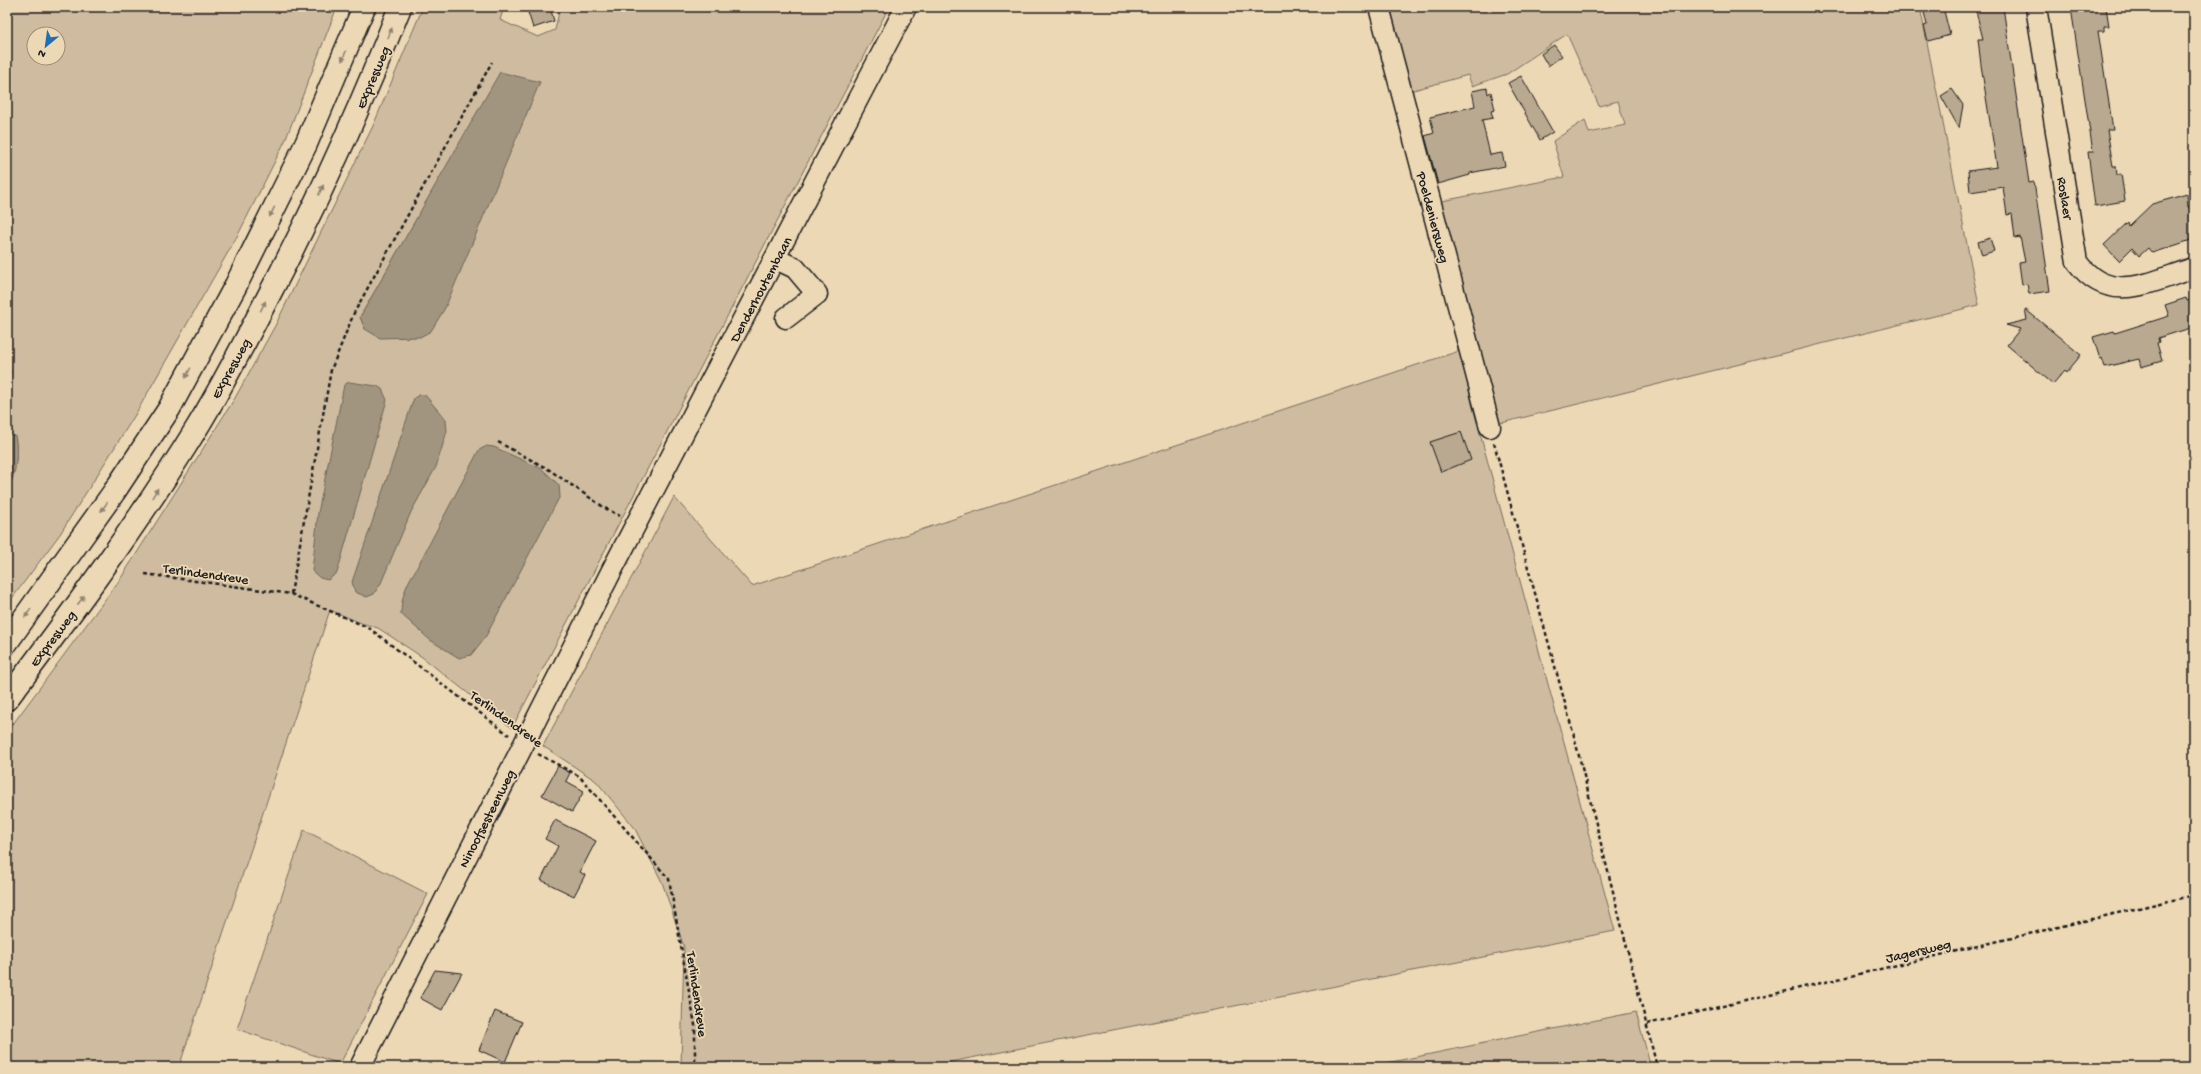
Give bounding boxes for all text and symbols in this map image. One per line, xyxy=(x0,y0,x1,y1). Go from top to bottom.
north arrow xyxy=(26,26,66,66)
one-way arrow xyxy=(388,26,394,38)
street label: Expresweg xyxy=(354,44,395,112)
text: N xyxy=(36,46,48,60)
one-way arrow xyxy=(341,51,347,62)
street label: Poeldeniersweg xyxy=(1411,169,1452,265)
street label: Roslaer xyxy=(2052,176,2075,222)
one-way arrow xyxy=(318,184,324,196)
one-way arrow xyxy=(269,207,275,218)
street label: Denderhoutembaan xyxy=(727,234,797,347)
one-way arrow xyxy=(260,301,266,312)
street label: Expresweg xyxy=(209,336,256,402)
one-way arrow xyxy=(185,367,191,379)
one-way arrow xyxy=(151,487,158,499)
one-way arrow xyxy=(100,502,108,512)
street label: Terlindendreve xyxy=(161,561,250,590)
one-way arrow xyxy=(77,595,85,606)
one-way arrow xyxy=(24,607,32,618)
street label: Expresweg xyxy=(27,608,81,671)
street label: Terlindendreve xyxy=(465,687,546,753)
street label: Ninoofsesteenweg xyxy=(456,767,520,871)
street label: Jagersweg xyxy=(1884,937,1953,968)
street label: Terlindendreve xyxy=(681,949,710,1039)

